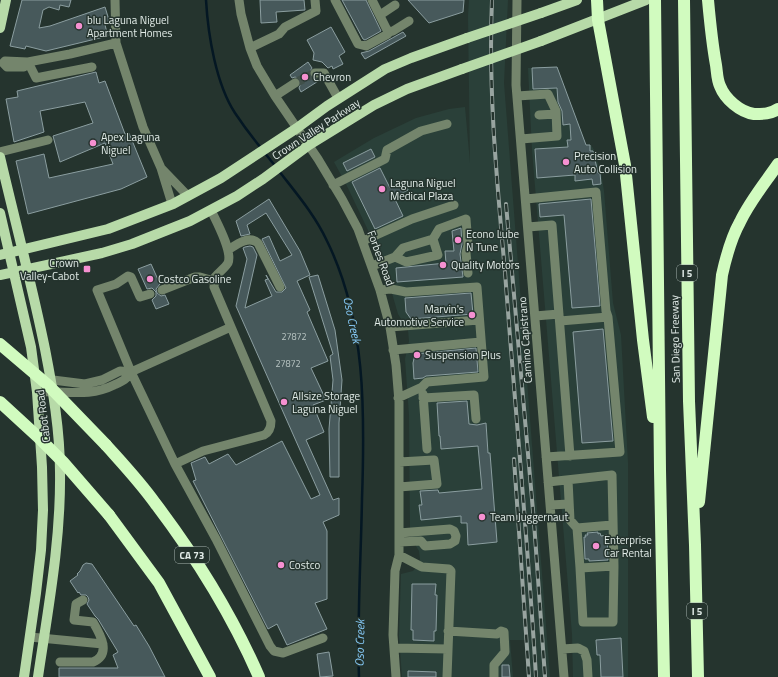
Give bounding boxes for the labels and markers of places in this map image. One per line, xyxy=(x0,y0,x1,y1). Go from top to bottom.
place label: blu Laguna Niguel Apartment Homes xyxy=(87,12,172,41)
marker: blu Laguna Niguel Apartment Homes xyxy=(74,21,84,31)
place label: Chevron xyxy=(313,69,351,85)
marker: Chevron xyxy=(300,72,310,82)
place label: Apex Laguna Niguel xyxy=(101,129,160,158)
marker: Apex Laguna Niguel xyxy=(88,138,98,148)
place label: Precision Auto Collision xyxy=(574,148,637,177)
marker: Precision Auto Collision xyxy=(561,157,571,167)
place label: Laguna Niguel Medical Plaza xyxy=(390,175,456,204)
marker: Laguna Niguel Medical Plaza xyxy=(377,184,387,194)
place label: Econo Lube N Tune xyxy=(466,226,519,255)
marker: Econo Lube N Tune xyxy=(453,235,463,245)
place label: Crown Valley-Cabot xyxy=(20,255,79,284)
place label: Quality Motors xyxy=(451,257,520,273)
marker: Quality Motors xyxy=(438,260,448,270)
marker: Crown Valley-Cabot xyxy=(82,264,92,274)
place label: Costco Gasoline xyxy=(158,271,232,287)
marker: Costco Gasoline xyxy=(145,274,155,284)
place label: Marvin's Automotive Service xyxy=(374,301,464,330)
marker: Marvin's Automotive Service xyxy=(467,310,477,320)
place label: Suspension Plus xyxy=(425,347,501,363)
marker: Suspension Plus xyxy=(412,350,422,360)
place label: Allsize Storage Laguna Niguel xyxy=(292,388,361,417)
marker: Allsize Storage Laguna Niguel xyxy=(279,397,289,407)
place label: Team Juggernaut xyxy=(490,509,568,525)
marker: Team Juggernaut xyxy=(477,512,487,522)
place label: Enterprise Car Rental xyxy=(604,532,652,561)
marker: Enterprise Car Rental xyxy=(591,541,601,551)
place label: Costco xyxy=(289,557,320,573)
marker: Costco xyxy=(276,560,286,570)

